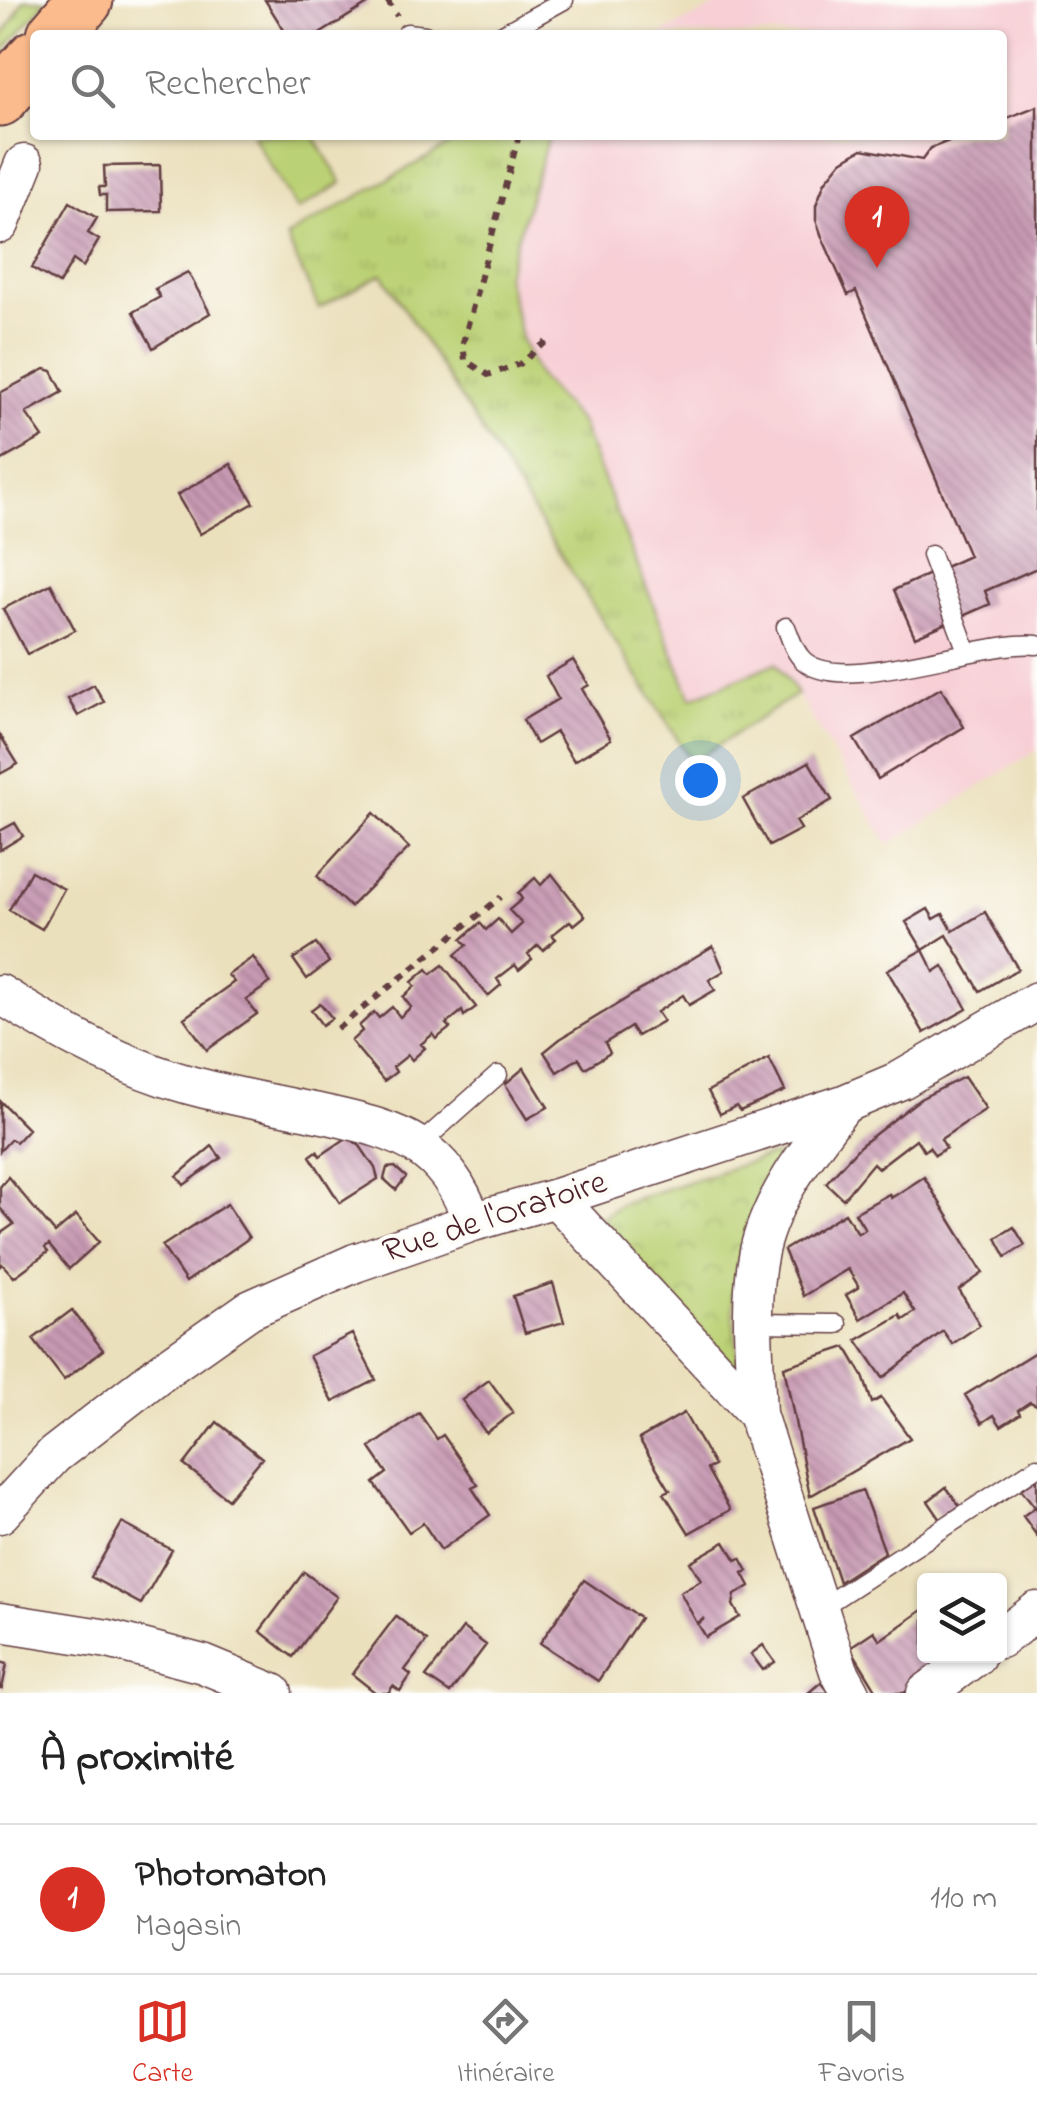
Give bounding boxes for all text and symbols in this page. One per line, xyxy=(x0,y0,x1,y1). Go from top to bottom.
search box xyxy=(30,30,1007,140)
text: Rechercher xyxy=(145,57,311,113)
icon: search xyxy=(65,58,120,113)
pin: 1 xyxy=(844,186,910,268)
your location xyxy=(675,755,726,806)
street label: Rue de l'Oratoire xyxy=(376,1158,614,1278)
map controls xyxy=(917,1573,1007,1663)
button: layers xyxy=(917,1573,1007,1663)
text: À proximité xyxy=(40,1728,234,1789)
text: Photomaton xyxy=(135,1848,326,1904)
text: 1 xyxy=(67,1876,78,1923)
text: 110 m xyxy=(930,1876,997,1923)
text: Magasin xyxy=(135,1904,241,1951)
tab: Carte xyxy=(132,1994,193,2095)
tab: Itinéraire xyxy=(457,1994,554,2095)
tab: Favoris xyxy=(818,1994,905,2095)

